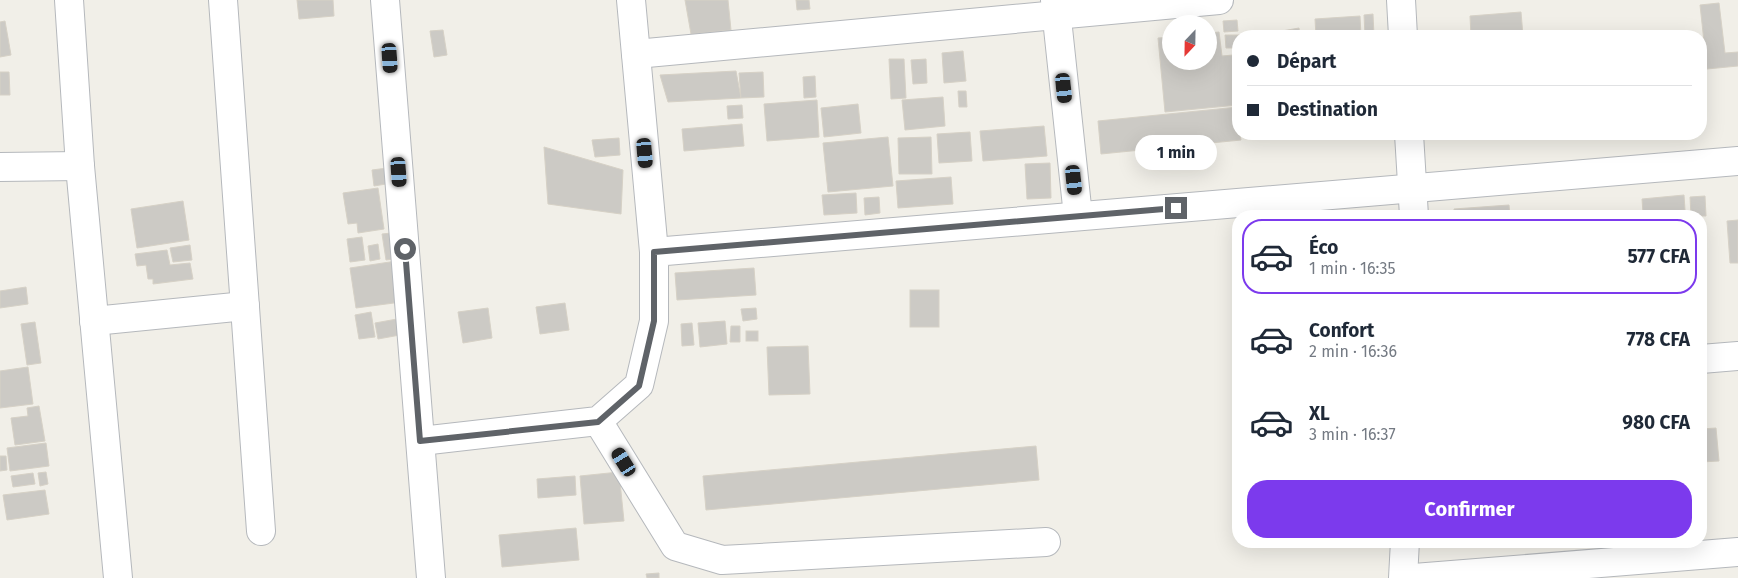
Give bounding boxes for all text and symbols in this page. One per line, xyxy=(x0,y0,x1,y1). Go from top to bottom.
north arrow xyxy=(1162,15,1218,70)
map controls xyxy=(1162,15,1217,70)
car xyxy=(381,43,398,73)
text: Départ xyxy=(1277,50,1336,73)
car xyxy=(1054,72,1073,104)
text: Destination xyxy=(1277,98,1378,121)
callout: 1 min xyxy=(1135,136,1217,170)
car xyxy=(636,137,653,169)
text: 1 min xyxy=(1157,143,1195,162)
car xyxy=(390,157,407,187)
car xyxy=(1064,164,1083,196)
route end xyxy=(1165,197,1187,219)
icon: car xyxy=(1249,234,1294,279)
text: Éco xyxy=(1309,236,1338,259)
route start xyxy=(394,238,416,260)
text: 577 CFA xyxy=(1628,245,1690,268)
text: 1 min · 16:35 xyxy=(1309,259,1396,278)
icon: car xyxy=(1249,317,1294,362)
text: Confort xyxy=(1309,319,1374,342)
text: 778 CFA xyxy=(1627,328,1690,351)
text: 2 min · 16:36 xyxy=(1309,342,1397,361)
icon: car xyxy=(1249,400,1294,445)
text: XL xyxy=(1309,402,1330,425)
text: 980 CFA xyxy=(1622,411,1690,434)
text: 3 min · 16:37 xyxy=(1309,425,1396,444)
car xyxy=(609,445,638,479)
button: Confirmer xyxy=(1247,480,1692,538)

